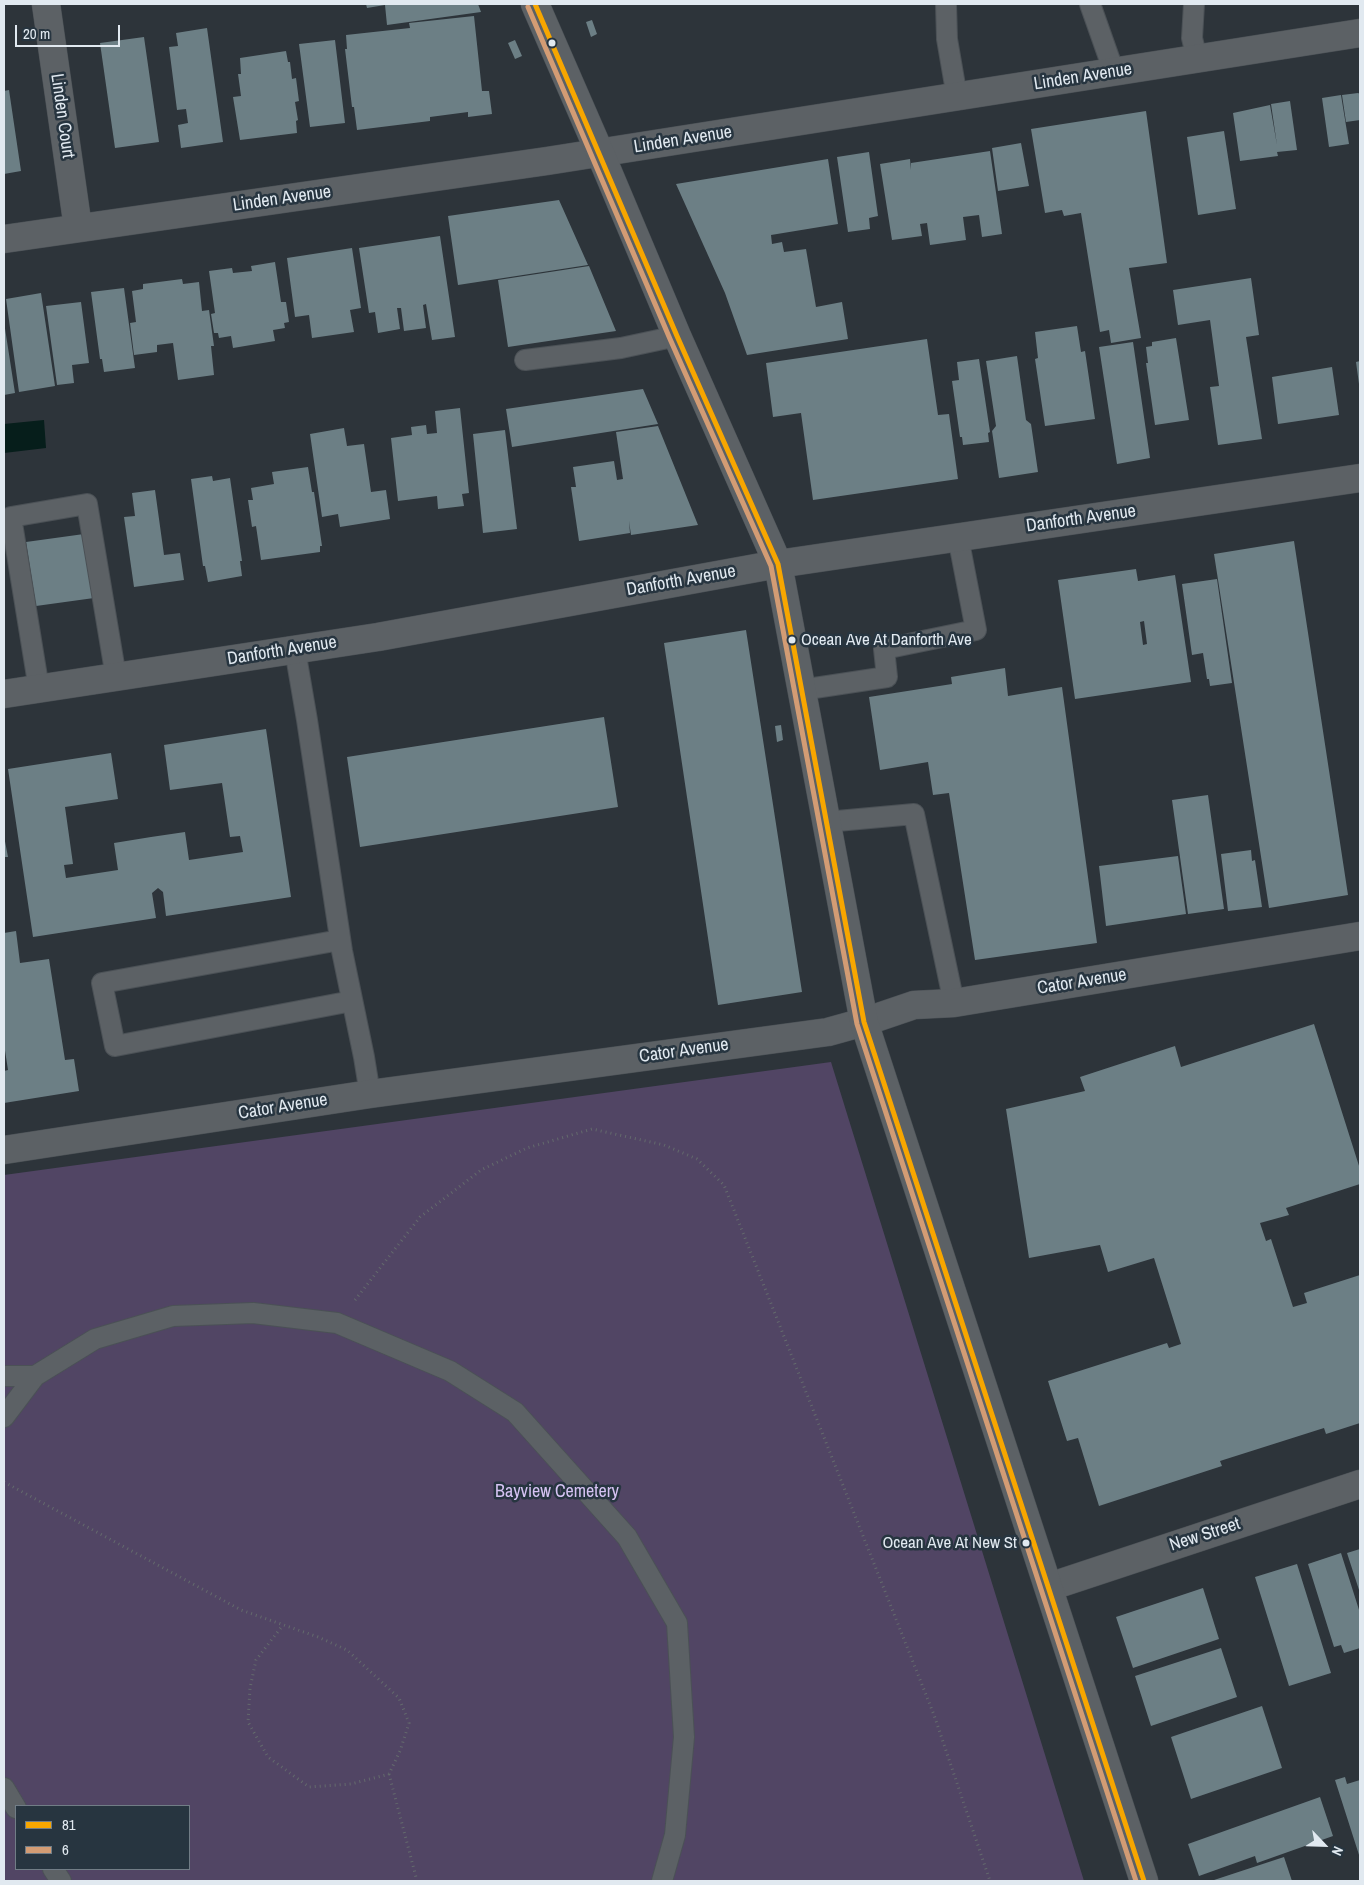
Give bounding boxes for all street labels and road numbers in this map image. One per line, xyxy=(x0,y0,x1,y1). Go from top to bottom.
street label: Linden Avenue xyxy=(1032,59,1134,95)
street label: Linden Court xyxy=(45,72,79,160)
street label: Linden Avenue xyxy=(632,122,734,158)
street label: Linden Avenue xyxy=(231,181,333,217)
street label: Danforth Avenue xyxy=(1025,501,1137,537)
street label: Danforth Avenue xyxy=(625,561,737,601)
street label: Danforth Avenue xyxy=(226,632,338,670)
street label: Cator Avenue xyxy=(1036,964,1128,1000)
street label: Cator Avenue xyxy=(638,1034,730,1068)
street label: Cator Avenue xyxy=(237,1089,329,1125)
street label: New Street xyxy=(1167,1513,1243,1557)

